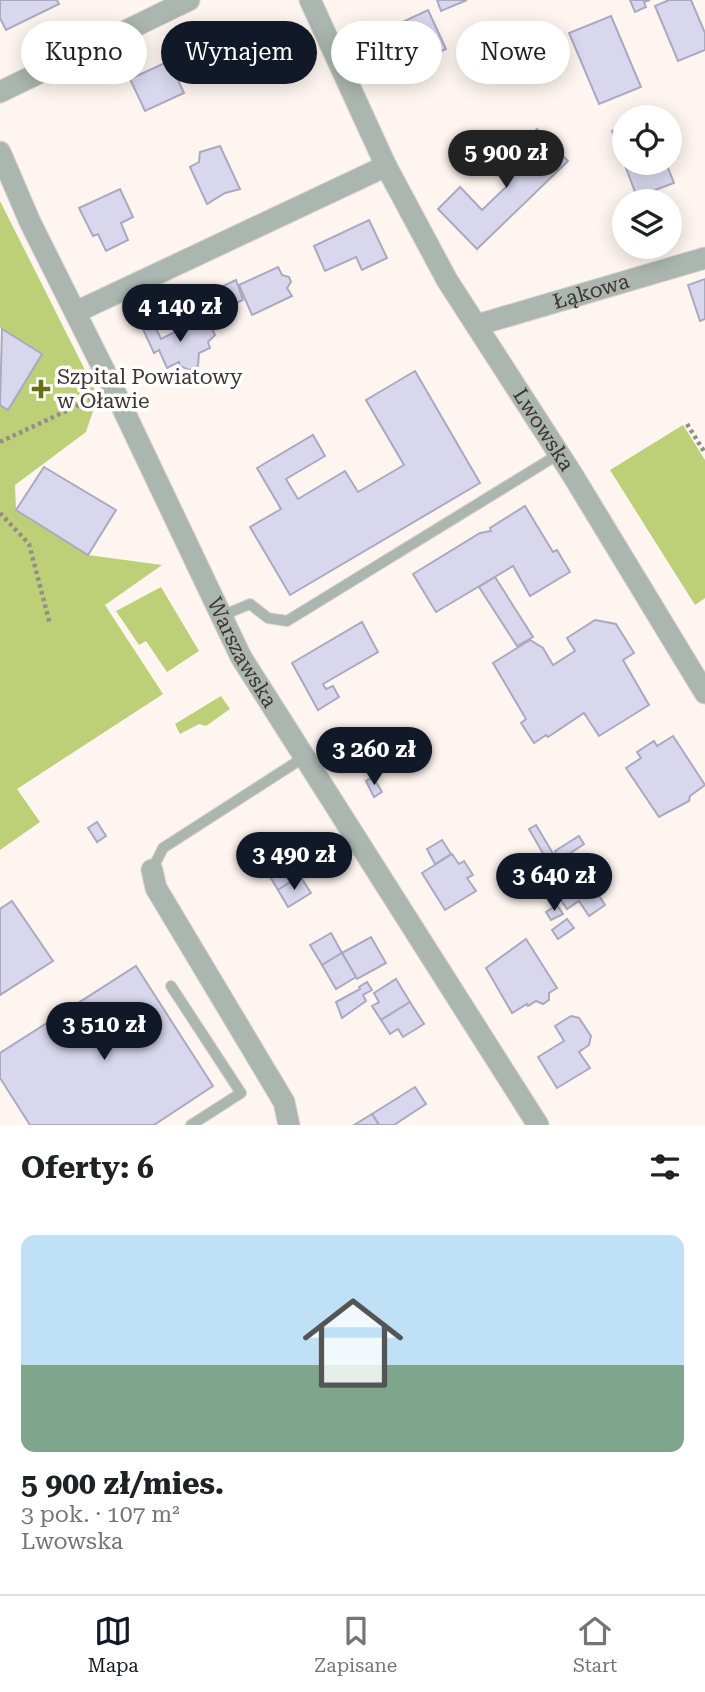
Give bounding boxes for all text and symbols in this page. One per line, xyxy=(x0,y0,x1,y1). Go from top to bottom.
chip: Kupno xyxy=(21,21,147,84)
chip: Wynajem xyxy=(161,21,317,84)
chip: Filtry xyxy=(331,21,442,84)
chip: Nowe xyxy=(456,21,570,84)
map controls xyxy=(612,105,682,259)
button: locate xyxy=(612,105,682,175)
pin: 5 900 zł xyxy=(434,130,578,190)
text: 5 900 zł xyxy=(464,139,548,166)
button: layers xyxy=(612,189,682,259)
street label: Łąkowa xyxy=(550,269,633,314)
pin: 4 140 zł xyxy=(108,284,252,344)
text: 4 140 zł xyxy=(138,293,222,320)
place label: Szpital Powiatowy w Oławie xyxy=(57,365,243,413)
marker: Szpital Powiatowy w Oławie xyxy=(31,379,51,399)
street label: Lwowska xyxy=(508,384,579,476)
street label: Warszawska xyxy=(202,593,282,712)
pin: 3 260 zł xyxy=(302,728,446,787)
text: 3 260 zł xyxy=(332,736,416,763)
pin: 3 490 zł xyxy=(222,832,366,892)
text: 3 490 zł xyxy=(252,841,336,868)
pin: 3 640 zł xyxy=(482,853,626,913)
text: 3 640 zł xyxy=(512,862,596,889)
pin: 3 510 zł xyxy=(32,1002,176,1062)
text: 3 510 zł xyxy=(62,1011,146,1038)
icon: filters xyxy=(646,1148,684,1186)
text: Oferty: 6 xyxy=(21,1150,154,1185)
icon: home xyxy=(290,1280,416,1406)
text: 5 900 zł/mies. xyxy=(21,1466,224,1501)
text: 3 pok. · 107 m² xyxy=(21,1501,180,1528)
text: Lwowska xyxy=(21,1528,123,1555)
tab: Mapa xyxy=(88,1612,139,1677)
tab: Zapisane xyxy=(314,1612,397,1677)
tab: Start xyxy=(573,1612,617,1677)

